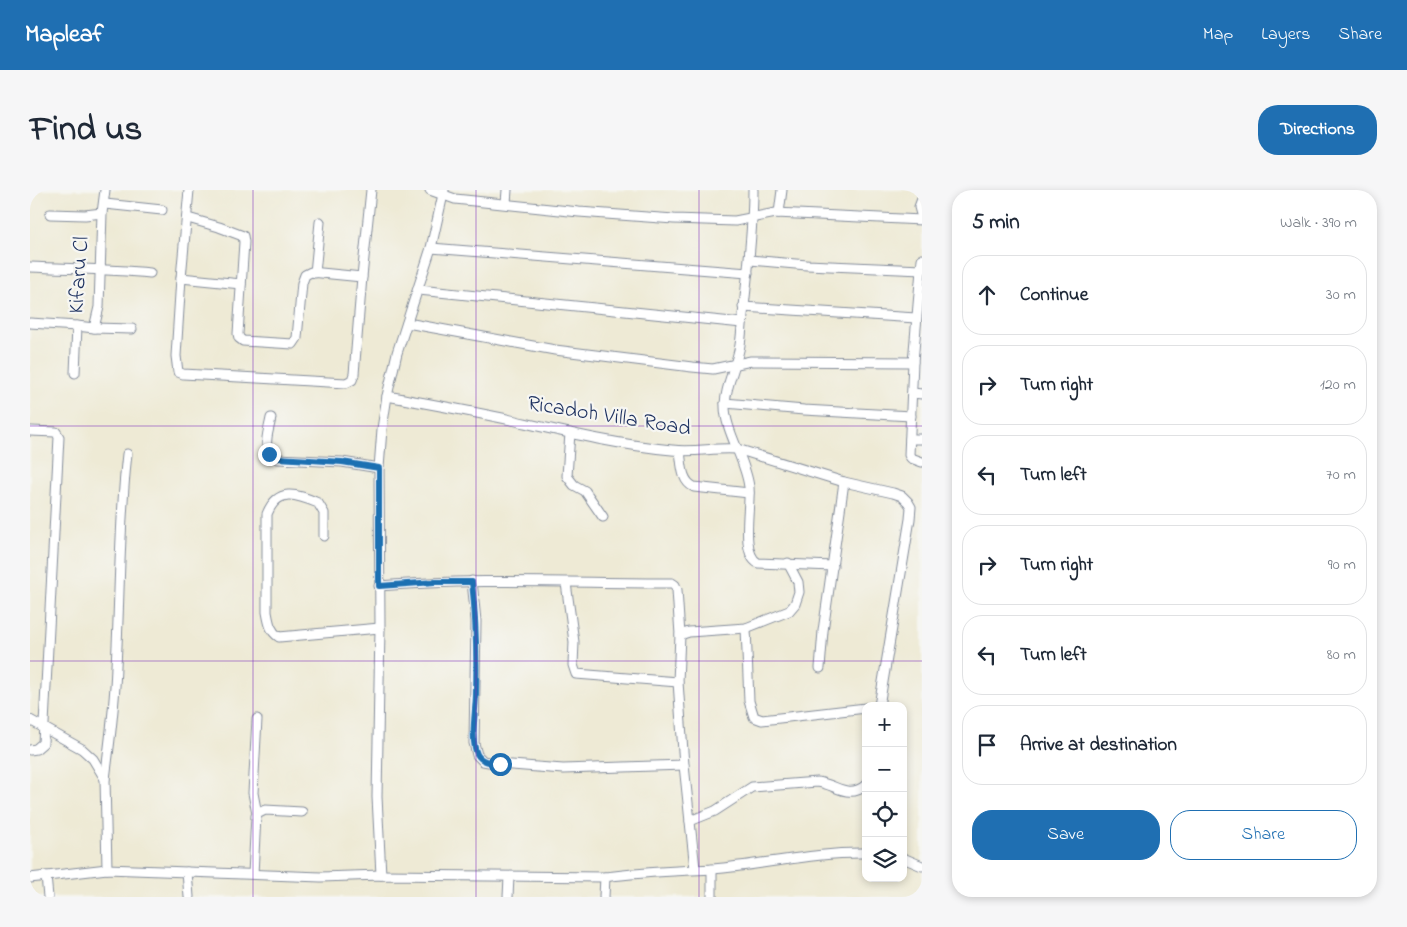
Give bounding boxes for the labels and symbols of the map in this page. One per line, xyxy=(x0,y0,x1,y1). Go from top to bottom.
street label: Kifaru Cl xyxy=(61,235,99,315)
street label: Ricadoh Villa Road xyxy=(525,388,693,446)
route end xyxy=(258,443,281,466)
route start xyxy=(489,753,512,776)

